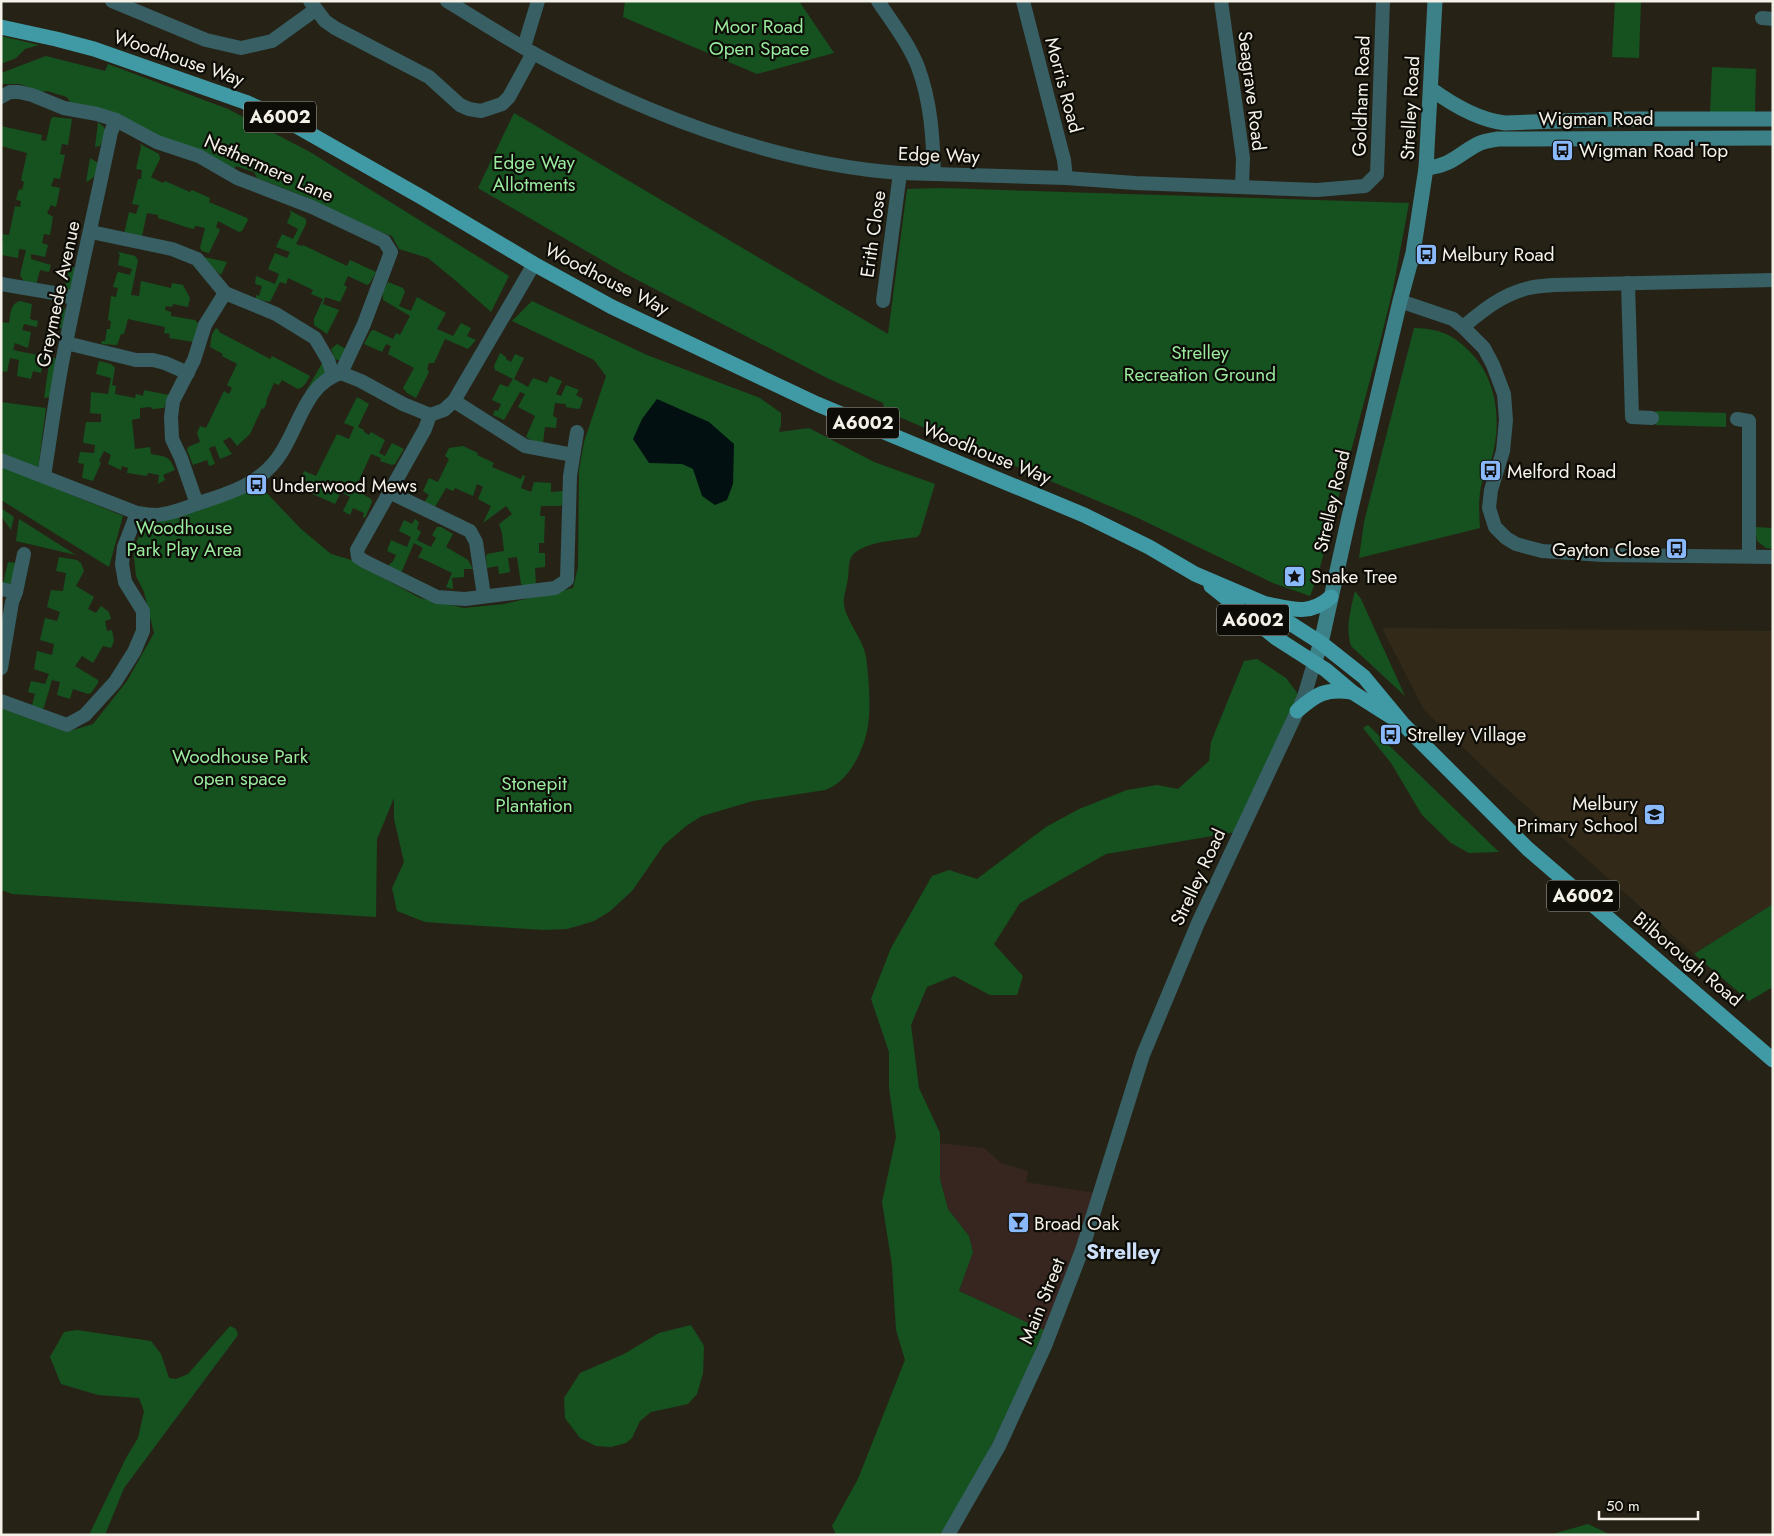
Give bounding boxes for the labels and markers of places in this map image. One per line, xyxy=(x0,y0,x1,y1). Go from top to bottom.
place label: Wigman Road Top xyxy=(1579,137,1728,164)
bus stop icon: Wigman Road Top xyxy=(1551,138,1575,162)
place label: Melbury Road xyxy=(1442,241,1554,268)
bus stop icon: Melbury Road xyxy=(1414,242,1438,266)
place label: Melford Road xyxy=(1507,458,1616,485)
bus stop icon: Melford Road xyxy=(1479,459,1503,483)
place label: Underwood Mews xyxy=(272,472,417,499)
bus stop icon: Underwood Mews xyxy=(244,473,268,497)
place label: Gayton Close xyxy=(1552,536,1660,563)
bus stop icon: Gayton Close xyxy=(1664,537,1688,561)
place label: Snake Tree xyxy=(1311,563,1397,590)
place icon: Snake Tree xyxy=(1283,564,1307,588)
place label: Strelley Village xyxy=(1407,721,1526,748)
bus stop icon: Strelley Village xyxy=(1379,722,1403,746)
place label: Melbury Primary School xyxy=(1517,790,1639,839)
school or university icon: Melbury Primary School xyxy=(1642,802,1666,826)
place label: Broad Oak xyxy=(1034,1210,1120,1237)
bar icon: Broad Oak xyxy=(1006,1211,1030,1235)

